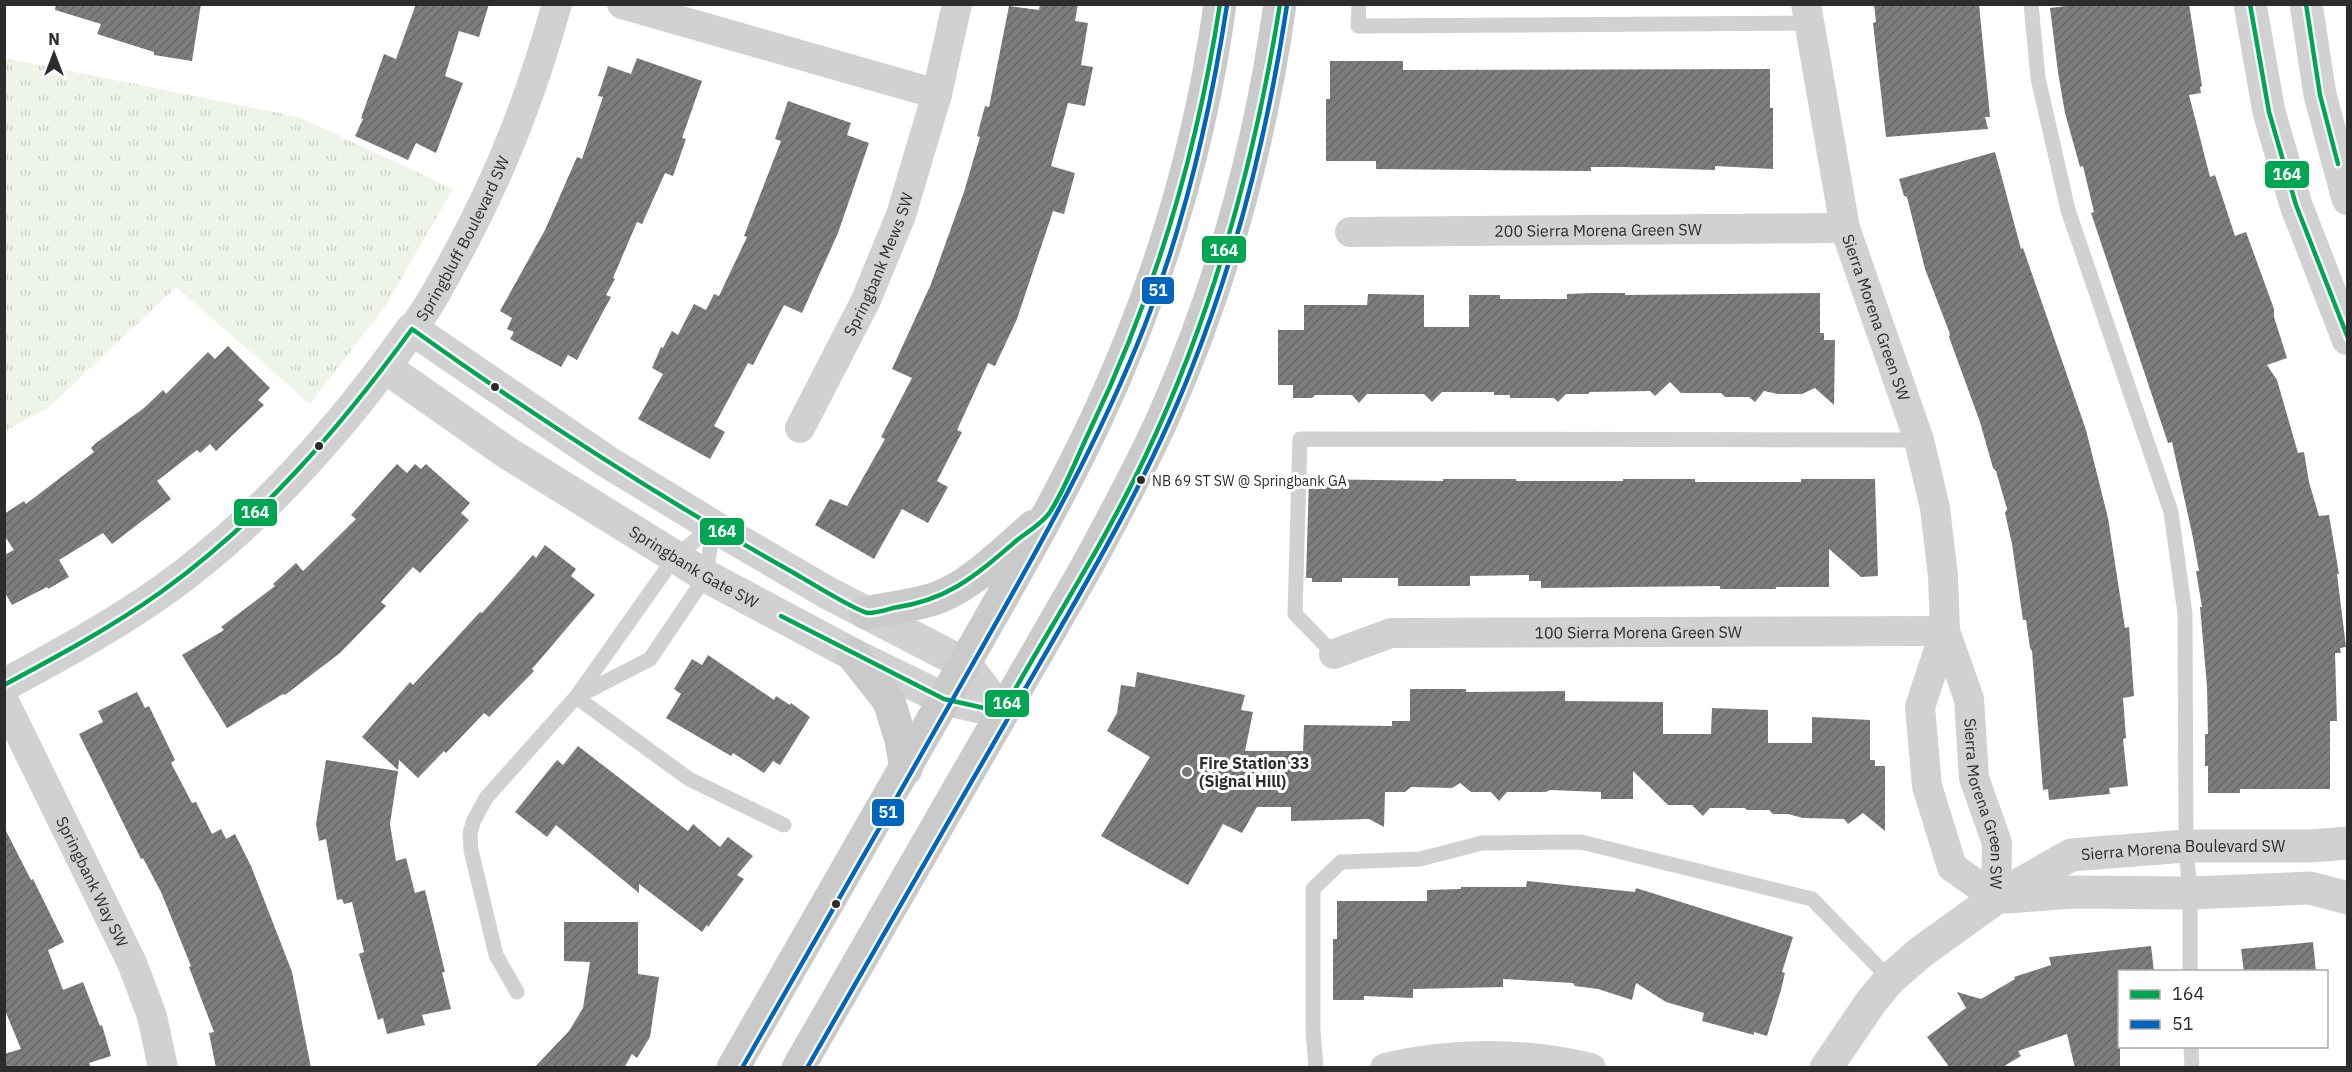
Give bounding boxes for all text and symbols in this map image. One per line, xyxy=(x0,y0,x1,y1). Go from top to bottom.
north arrow xyxy=(24,24,84,84)
text: N xyxy=(48,29,60,49)
street label: Springbluff Boulevard SW xyxy=(411,153,513,325)
line badge: 164 xyxy=(2264,160,2310,189)
text: 164 xyxy=(2273,164,2302,184)
street label: Springbank Mews SW xyxy=(839,190,917,339)
street label: 200 Sierra Morena Green SW xyxy=(1494,219,1702,241)
street label: Sierra Morena Green SW xyxy=(1838,231,1914,403)
line badge: 164 xyxy=(1201,235,1247,264)
text: 164 xyxy=(1210,240,1239,260)
line badge: 51 xyxy=(1141,276,1175,305)
text: 51 xyxy=(1148,280,1168,300)
unlabelled marker xyxy=(489,381,501,393)
unlabelled marker xyxy=(313,440,325,452)
place label: NB 69 ST SW @ Springbank GA xyxy=(1152,472,1347,490)
marker: NB 69 ST SW @ Springbank GA xyxy=(1135,474,1147,486)
line badge: 164 xyxy=(233,498,278,527)
text: 164 xyxy=(241,502,270,522)
line badge: 164 xyxy=(699,517,745,546)
street label: Springbank Gate SW xyxy=(626,521,762,612)
text: 164 xyxy=(708,521,737,541)
street label: 100 Sierra Morena Green SW xyxy=(1534,622,1742,642)
line badge: 164 xyxy=(984,689,1030,718)
text: 164 xyxy=(993,693,1022,713)
street label: Sierra Morena Green SW xyxy=(1960,717,2007,889)
place label: Fire Station 33 (Signal Hill) xyxy=(1199,753,1309,791)
marker: Fire Station 33 (Signal Hill) xyxy=(1180,765,1194,779)
line badge: 51 xyxy=(871,798,905,827)
text: 51 xyxy=(878,802,898,822)
street label: Springbank Way SW xyxy=(52,813,133,950)
street label: Sierra Morena Boulevard SW xyxy=(2080,836,2285,864)
unlabelled marker xyxy=(830,898,842,910)
legend xyxy=(2118,970,2328,1048)
text: 164 xyxy=(2172,982,2205,1005)
text: 51 xyxy=(2172,1012,2194,1035)

